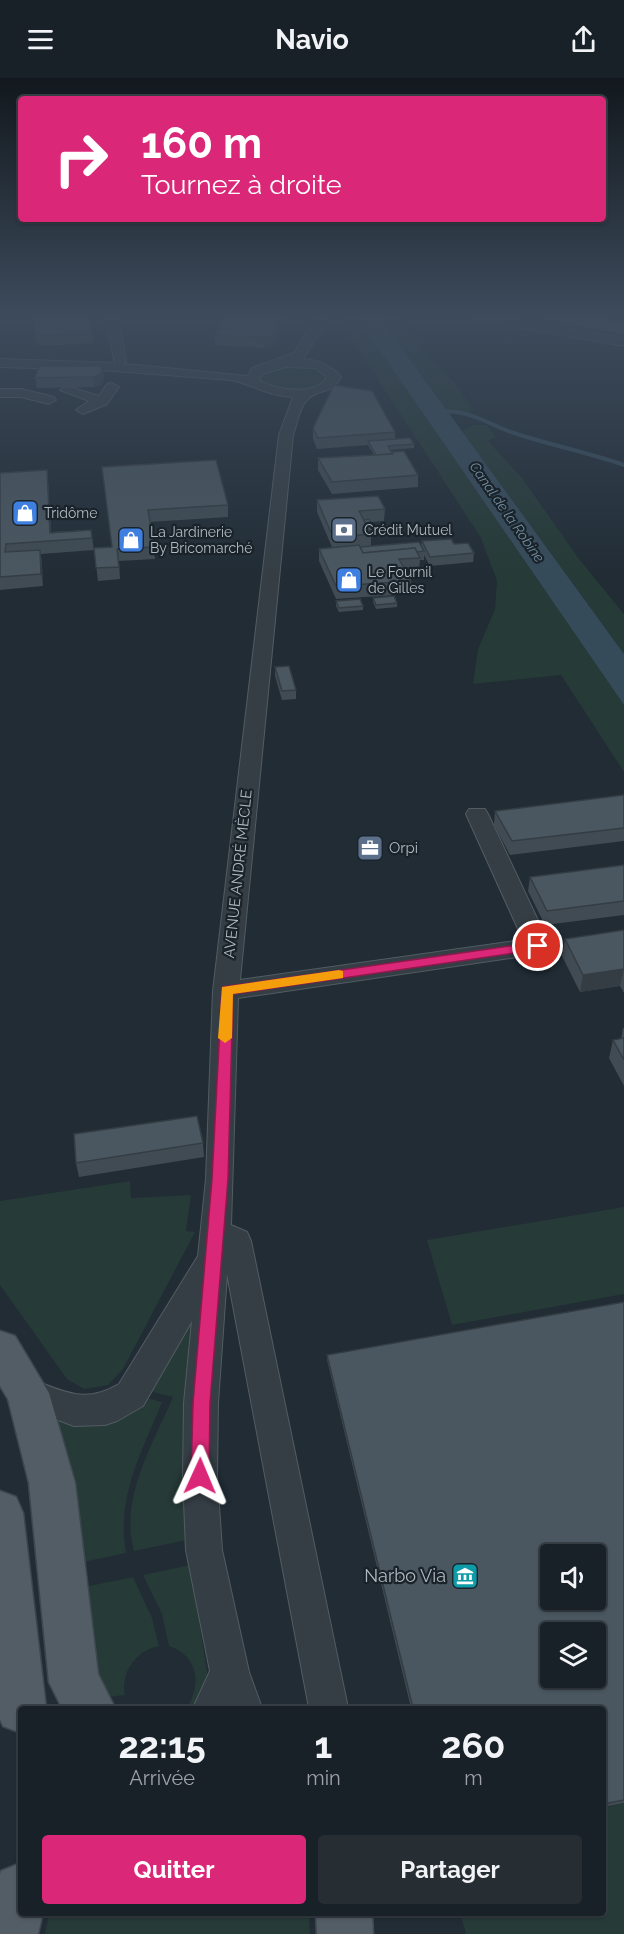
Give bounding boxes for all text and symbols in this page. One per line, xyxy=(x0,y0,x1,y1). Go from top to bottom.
icon: menu xyxy=(24,23,57,56)
icon: share xyxy=(567,23,600,56)
text: Navio xyxy=(275,24,349,55)
text: 160 m xyxy=(141,119,262,168)
icon: right xyxy=(42,120,120,198)
text: Tournez à droite xyxy=(141,169,342,200)
water label: Canal de la Robine xyxy=(466,459,548,566)
shop icon: Tridôme xyxy=(10,498,40,528)
place label: Tridôme xyxy=(44,505,97,521)
bank icon: Crédit Mutuel xyxy=(329,515,359,545)
place label: Crédit Mutuel xyxy=(364,522,452,538)
place label: La Jardinerie By Bricomarché xyxy=(150,524,253,556)
shop icon: La Jardinerie By Bricomarché xyxy=(116,525,146,555)
place label: Le Fournil de Gilles xyxy=(368,564,432,596)
shop icon: Le Fournil de Gilles xyxy=(334,565,364,595)
street label: AVENUE ANDRÉ MÈCLE xyxy=(220,789,256,959)
office icon: Orpi xyxy=(355,833,385,863)
place label: Orpi xyxy=(389,839,418,857)
pin xyxy=(512,920,563,971)
icon: arrive xyxy=(521,929,554,962)
position arrow xyxy=(168,1444,232,1508)
map controls xyxy=(540,1544,606,1688)
button: sound xyxy=(540,1544,606,1610)
museum icon: Narbo Via xyxy=(450,1561,480,1591)
place label: Narbo Via xyxy=(364,1565,446,1586)
button: layers xyxy=(540,1622,606,1688)
text: 22:15 xyxy=(119,1724,206,1766)
text: 1 xyxy=(315,1724,332,1766)
text: 260 xyxy=(441,1724,505,1766)
text: Arrivée xyxy=(129,1766,195,1790)
text: min xyxy=(306,1766,341,1790)
text: m xyxy=(464,1766,483,1790)
button: Quitter xyxy=(42,1835,306,1904)
button: Partager xyxy=(318,1835,582,1904)

